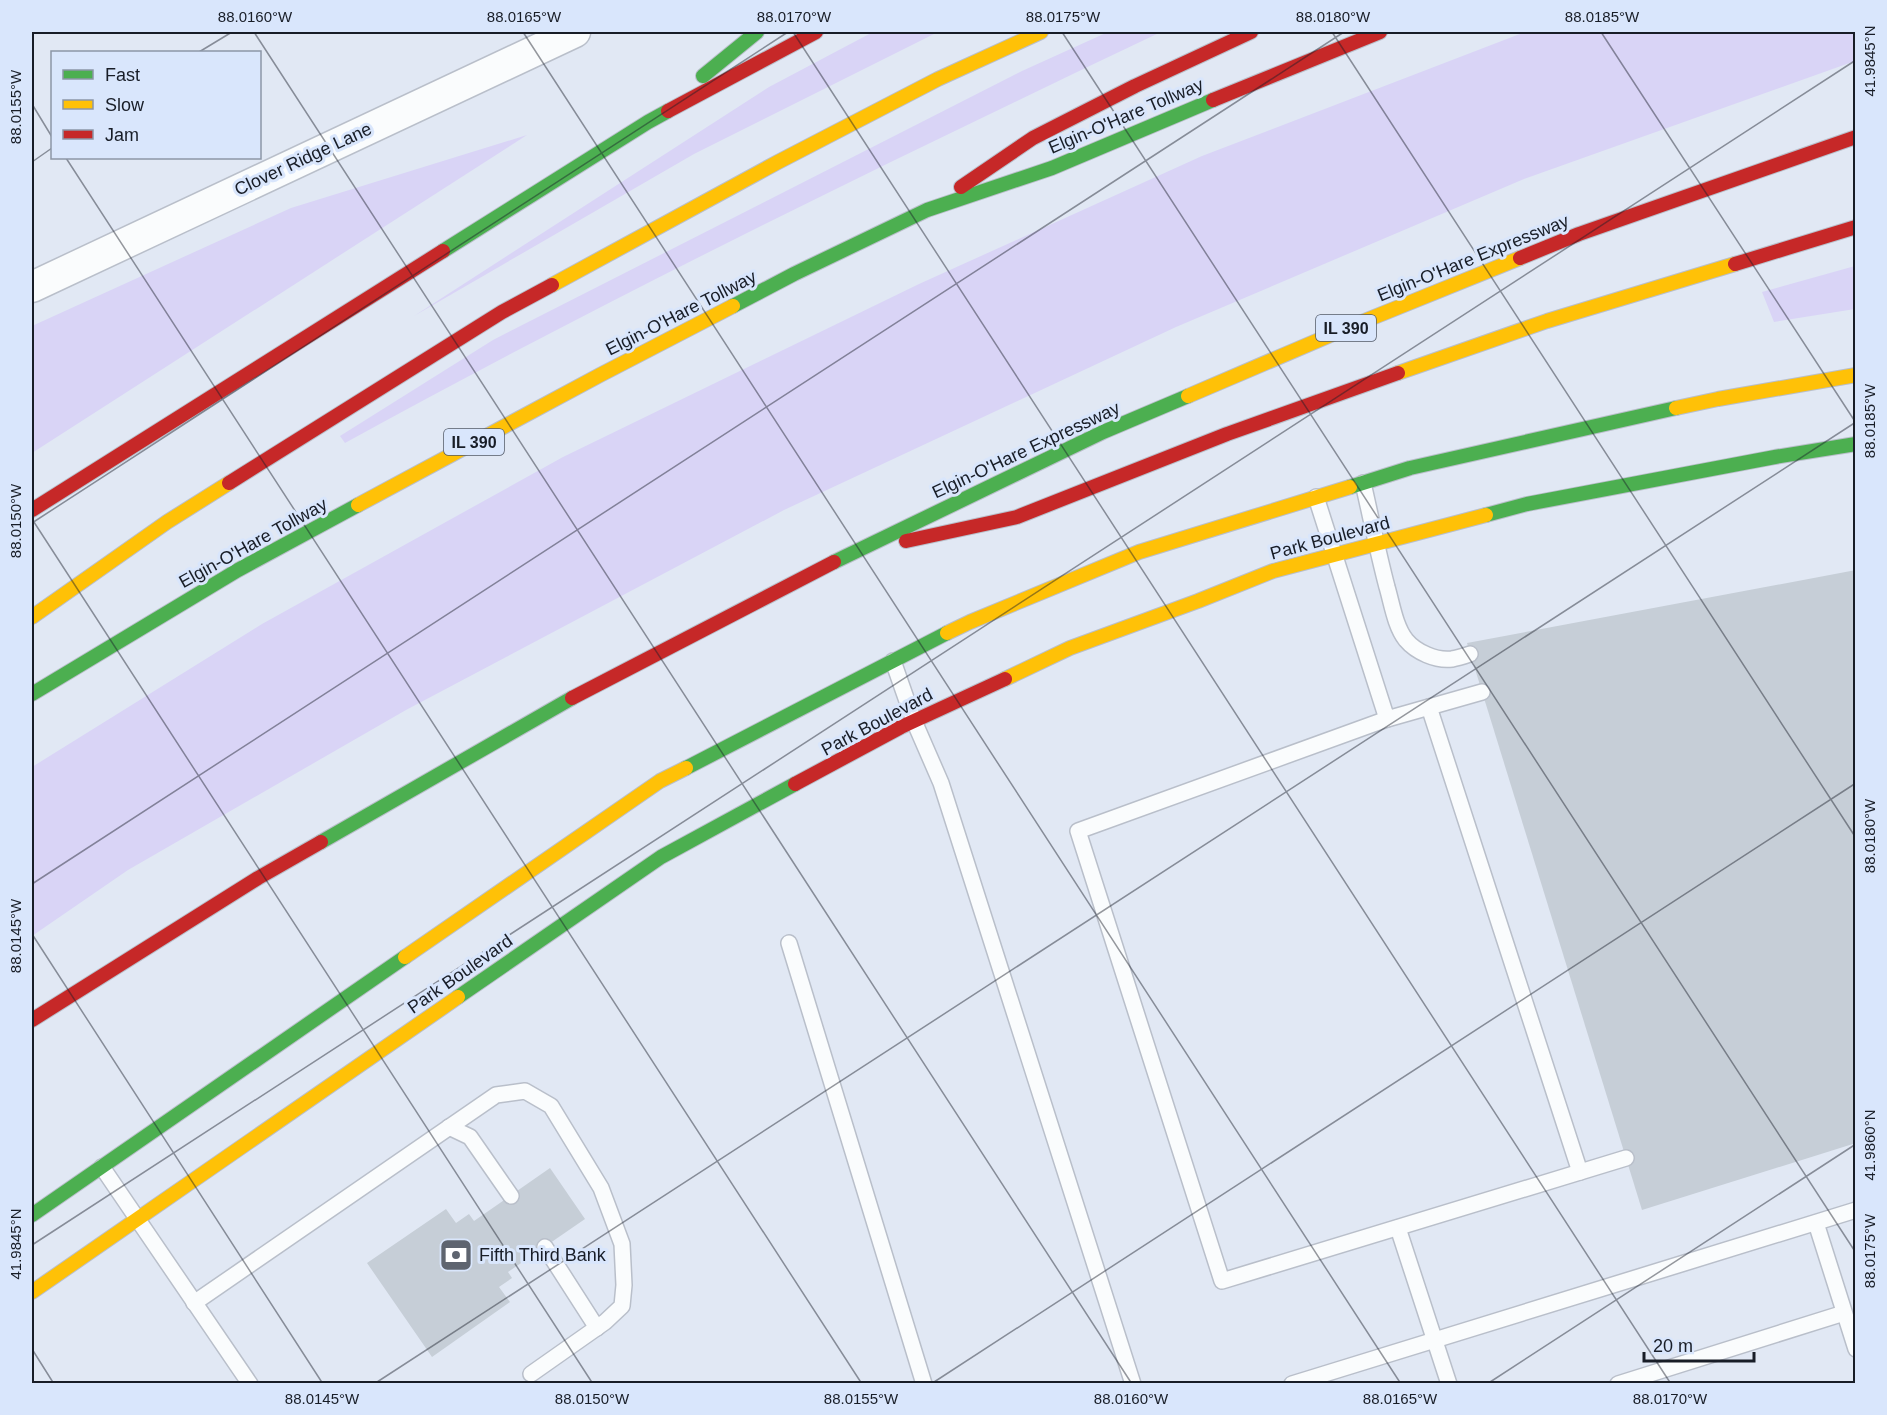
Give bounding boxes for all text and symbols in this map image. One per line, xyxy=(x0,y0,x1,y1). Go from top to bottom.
text: 88.0160°W xyxy=(218,8,293,25)
text: 88.0165°W xyxy=(487,8,562,25)
text: 88.0170°W xyxy=(757,8,832,25)
text: 88.0175°W xyxy=(1026,8,1101,25)
text: 88.0180°W xyxy=(1296,8,1371,25)
text: 88.0185°W xyxy=(1565,8,1640,25)
text: 41.9845°N xyxy=(1861,25,1878,97)
legend xyxy=(51,51,261,159)
text: Fast xyxy=(105,65,140,85)
text: 88.0155°W xyxy=(7,69,24,144)
street label: Elgin-O'Hare Tollway xyxy=(1046,74,1206,158)
text: Slow xyxy=(105,95,145,115)
street label: Clover Ridge Lane xyxy=(231,118,375,200)
text: Jam xyxy=(105,125,139,145)
street label: Elgin-O'Hare Expressway xyxy=(1374,210,1572,306)
street label: Elgin-O'Hare Tollway xyxy=(602,266,760,360)
road number: IL 390 xyxy=(1316,315,1376,341)
text: 88.0185°W xyxy=(1861,383,1878,458)
street label: Elgin-O'Hare Expressway xyxy=(929,398,1123,502)
road number: IL 390 xyxy=(444,429,504,455)
text: 88.0150°W xyxy=(7,483,24,558)
street label: Elgin-O'Hare Tollway xyxy=(175,494,331,592)
street label: Park Boulevard xyxy=(1268,512,1392,564)
street label: Park Boulevard xyxy=(818,684,936,760)
text: 88.0180°W xyxy=(1861,798,1878,873)
text: 88.0145°W xyxy=(7,898,24,973)
street label: Park Boulevard xyxy=(404,931,516,1017)
text: 41.9860°N xyxy=(1861,1109,1878,1181)
text: 41.9845°N xyxy=(7,1208,24,1280)
text: 88.0175°W xyxy=(1861,1213,1878,1288)
bank icon: Fifth Third Bank xyxy=(438,1237,474,1273)
place label: Fifth Third Bank xyxy=(479,1245,607,1265)
scale bar xyxy=(1644,1325,1754,1363)
text: 20 m xyxy=(1653,1336,1693,1356)
text: 88.0145°W xyxy=(285,1390,360,1407)
text: 88.0150°W xyxy=(555,1390,630,1407)
text: 88.0155°W xyxy=(824,1390,899,1407)
text: 88.0160°W xyxy=(1094,1390,1169,1407)
text: 88.0165°W xyxy=(1363,1390,1438,1407)
text: 88.0170°W xyxy=(1633,1390,1708,1407)

